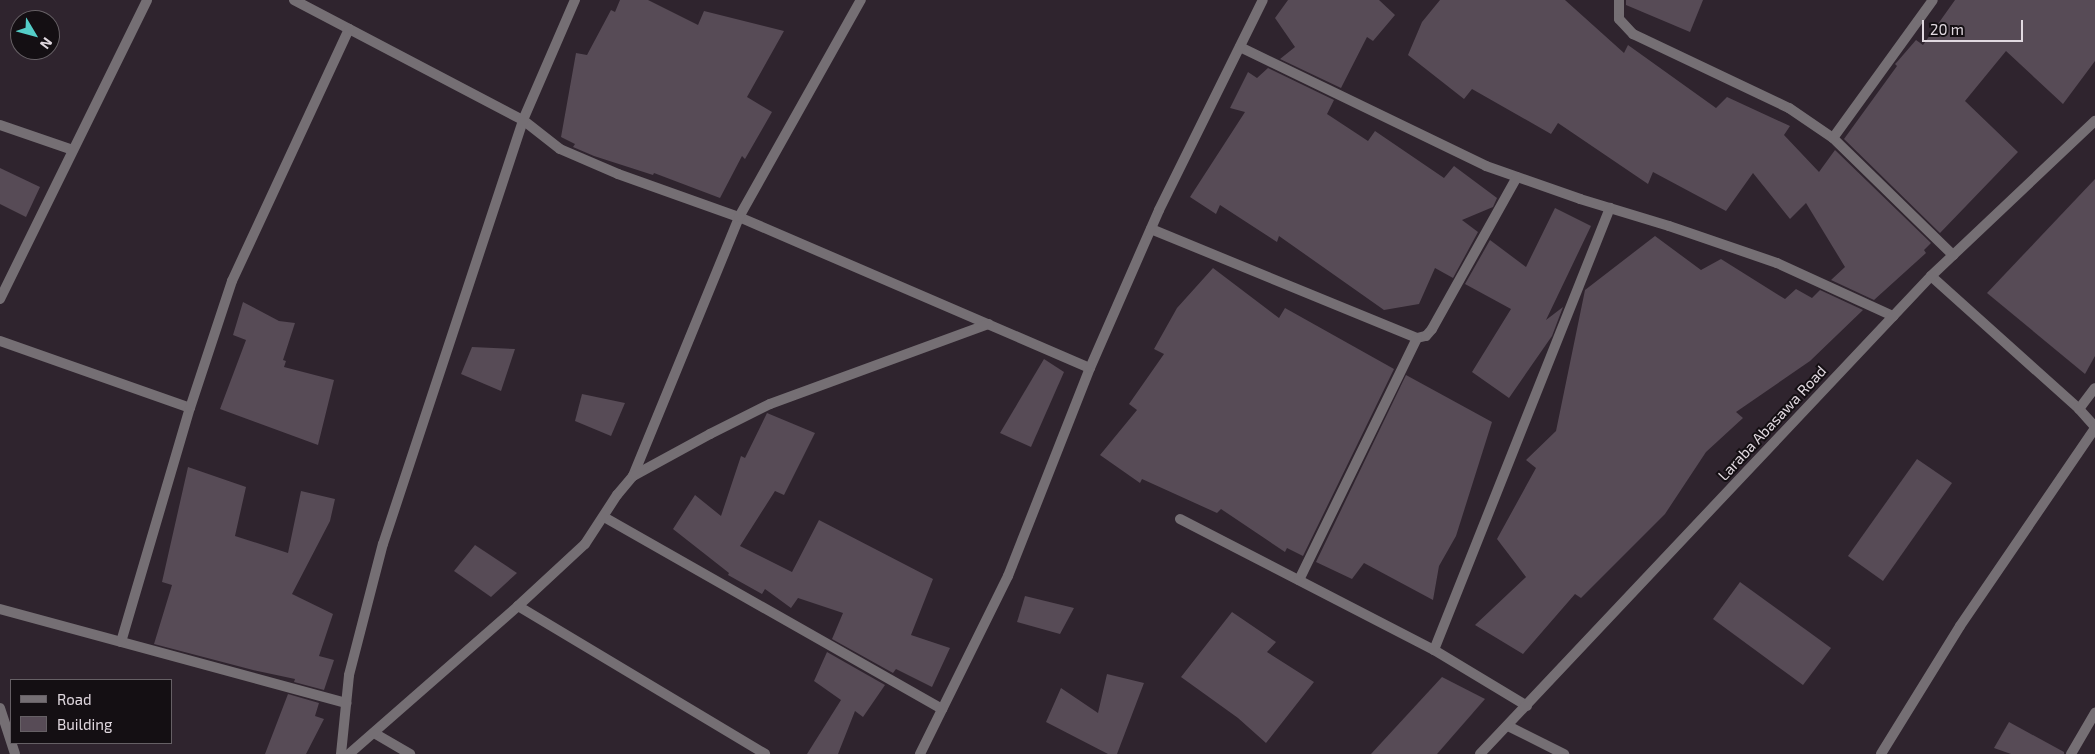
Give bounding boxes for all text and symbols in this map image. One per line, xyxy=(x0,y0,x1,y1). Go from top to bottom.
north arrow xyxy=(10,10,60,60)
scale bar xyxy=(1925,10,2026,42)
text: 20 m xyxy=(1930,20,1964,38)
text: N xyxy=(37,35,56,53)
street label: Laraba Abasawa Road xyxy=(1714,362,1830,484)
legend xyxy=(10,679,172,744)
text: Road xyxy=(57,690,92,708)
text: Building xyxy=(57,715,112,733)

